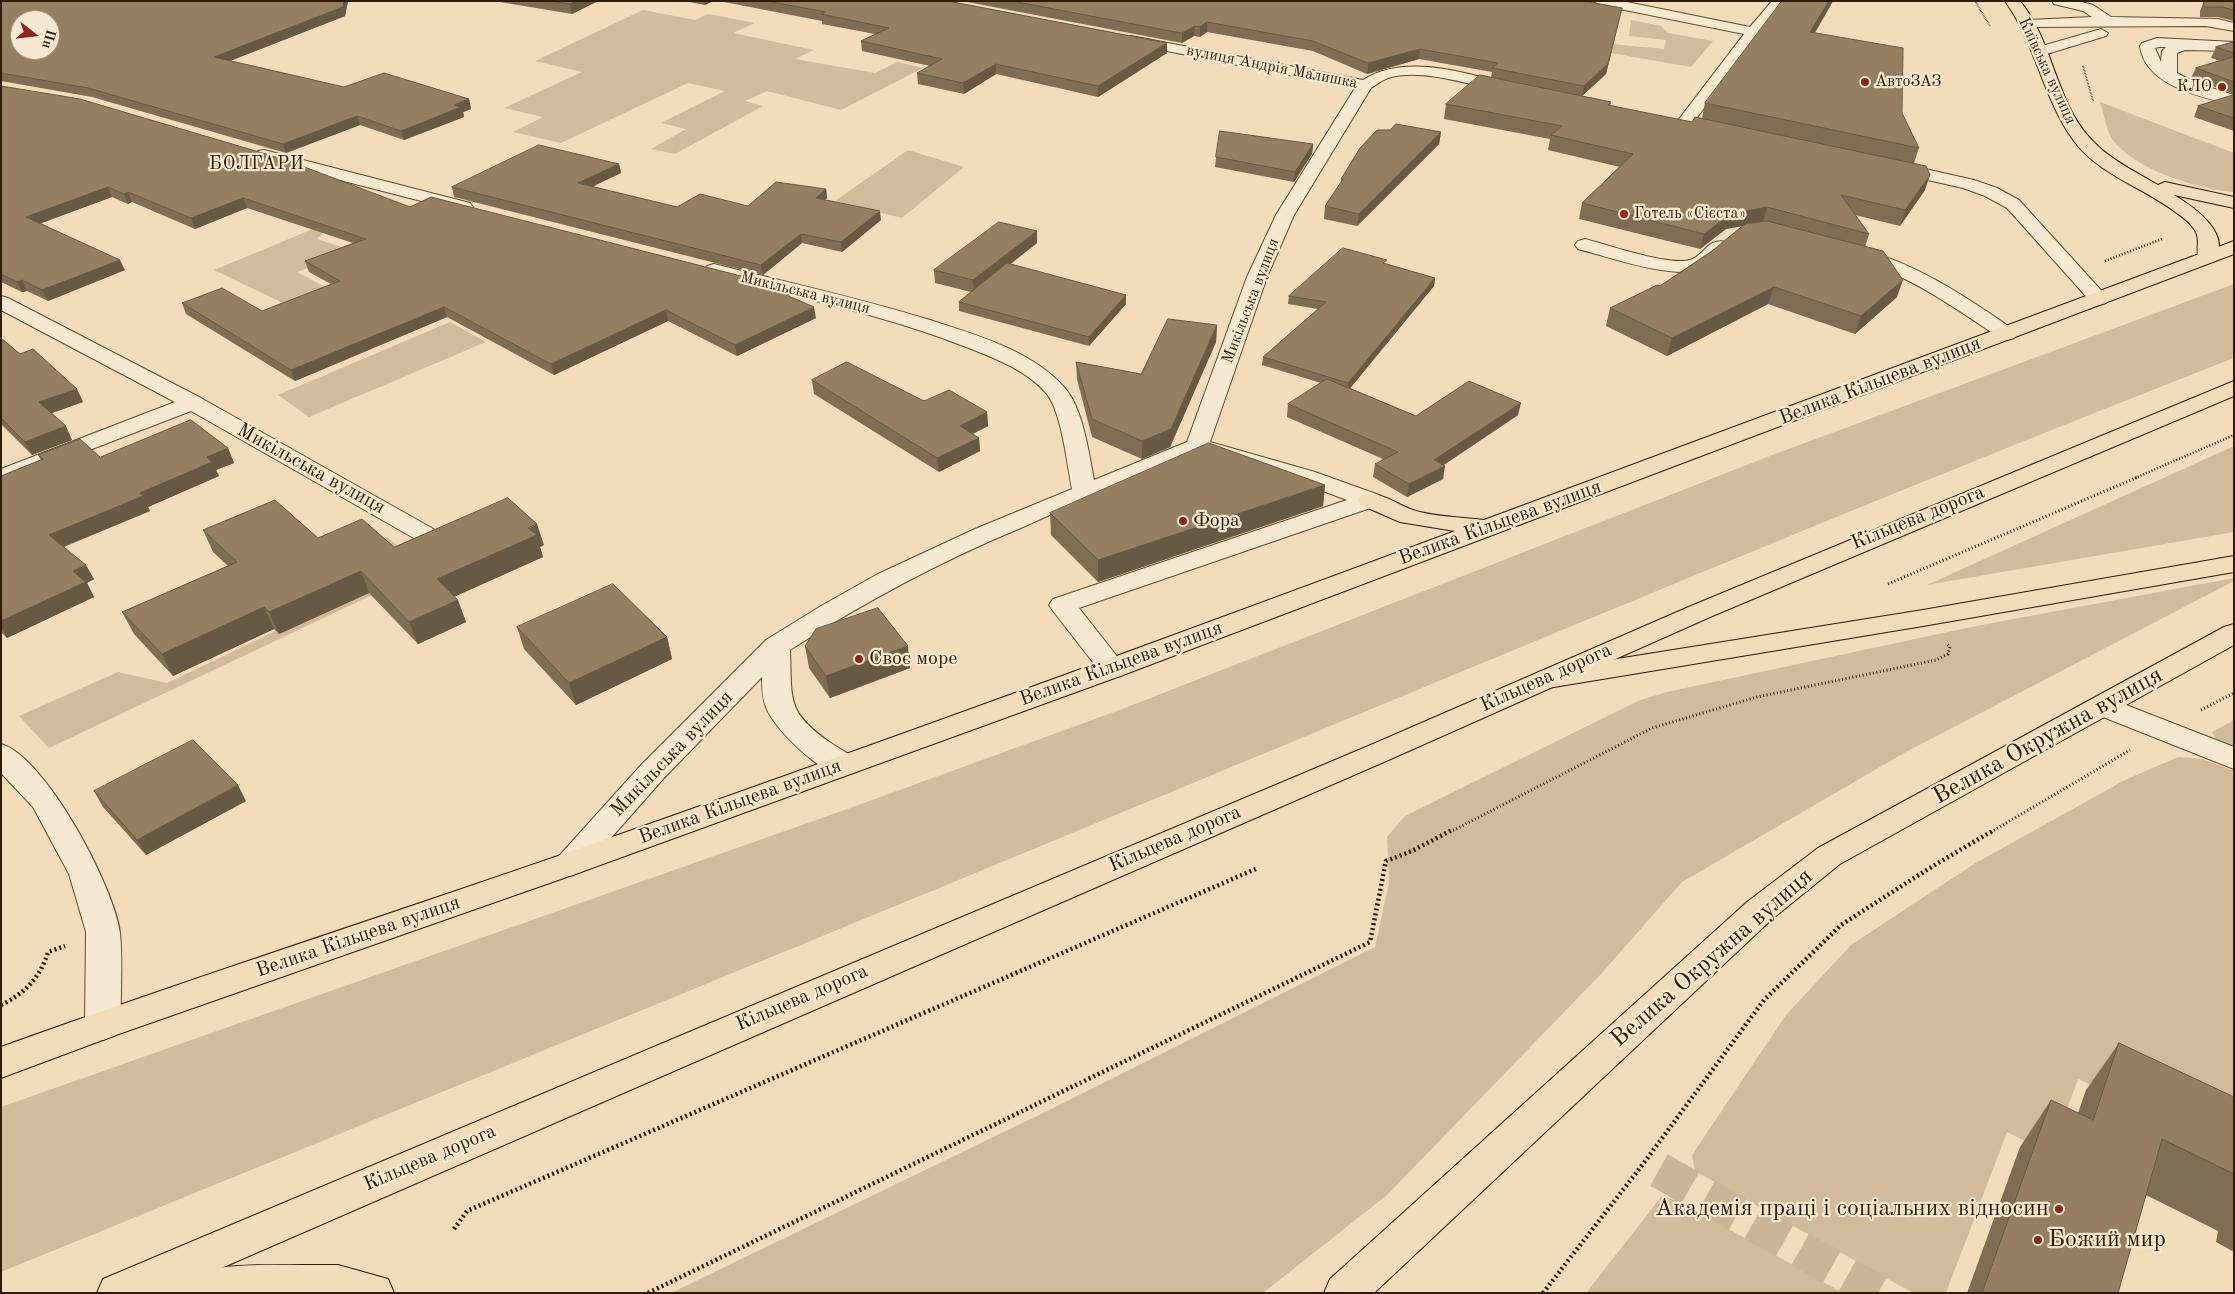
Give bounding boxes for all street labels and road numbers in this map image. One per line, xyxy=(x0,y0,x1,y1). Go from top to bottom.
street label: Київська вулиця xyxy=(2014,15,2080,127)
street label: вулиця Андрія Малишка xyxy=(1185,41,1359,93)
street label: Микільська вулиця xyxy=(1218,236,1284,366)
street label: Микільська вулиця xyxy=(738,268,872,318)
street label: Велика Кільцева вулиця xyxy=(1776,331,1984,431)
street label: Микільська вулиця xyxy=(233,418,389,520)
street label: Велика Кільцева вулиця xyxy=(1395,475,1605,571)
street label: Кільцева дорога xyxy=(1848,480,1988,556)
street label: Велика Кільцева вулиця xyxy=(1016,616,1226,712)
street label: Кільцева дорога xyxy=(1476,638,1616,718)
street label: Велика Окружна вулиця xyxy=(1928,661,2168,811)
street label: Микільська вулиця xyxy=(606,686,738,822)
street label: Велика Кільцева вулиця xyxy=(635,754,845,850)
street label: Кільцева дорога xyxy=(1105,800,1245,878)
street label: Велика Окружна вулиця xyxy=(1605,862,1819,1054)
street label: Велика Кільцева вулиця xyxy=(253,891,463,983)
street label: Кільцева дорога xyxy=(732,959,872,1037)
street label: Кільцева дорога xyxy=(360,1119,500,1197)

